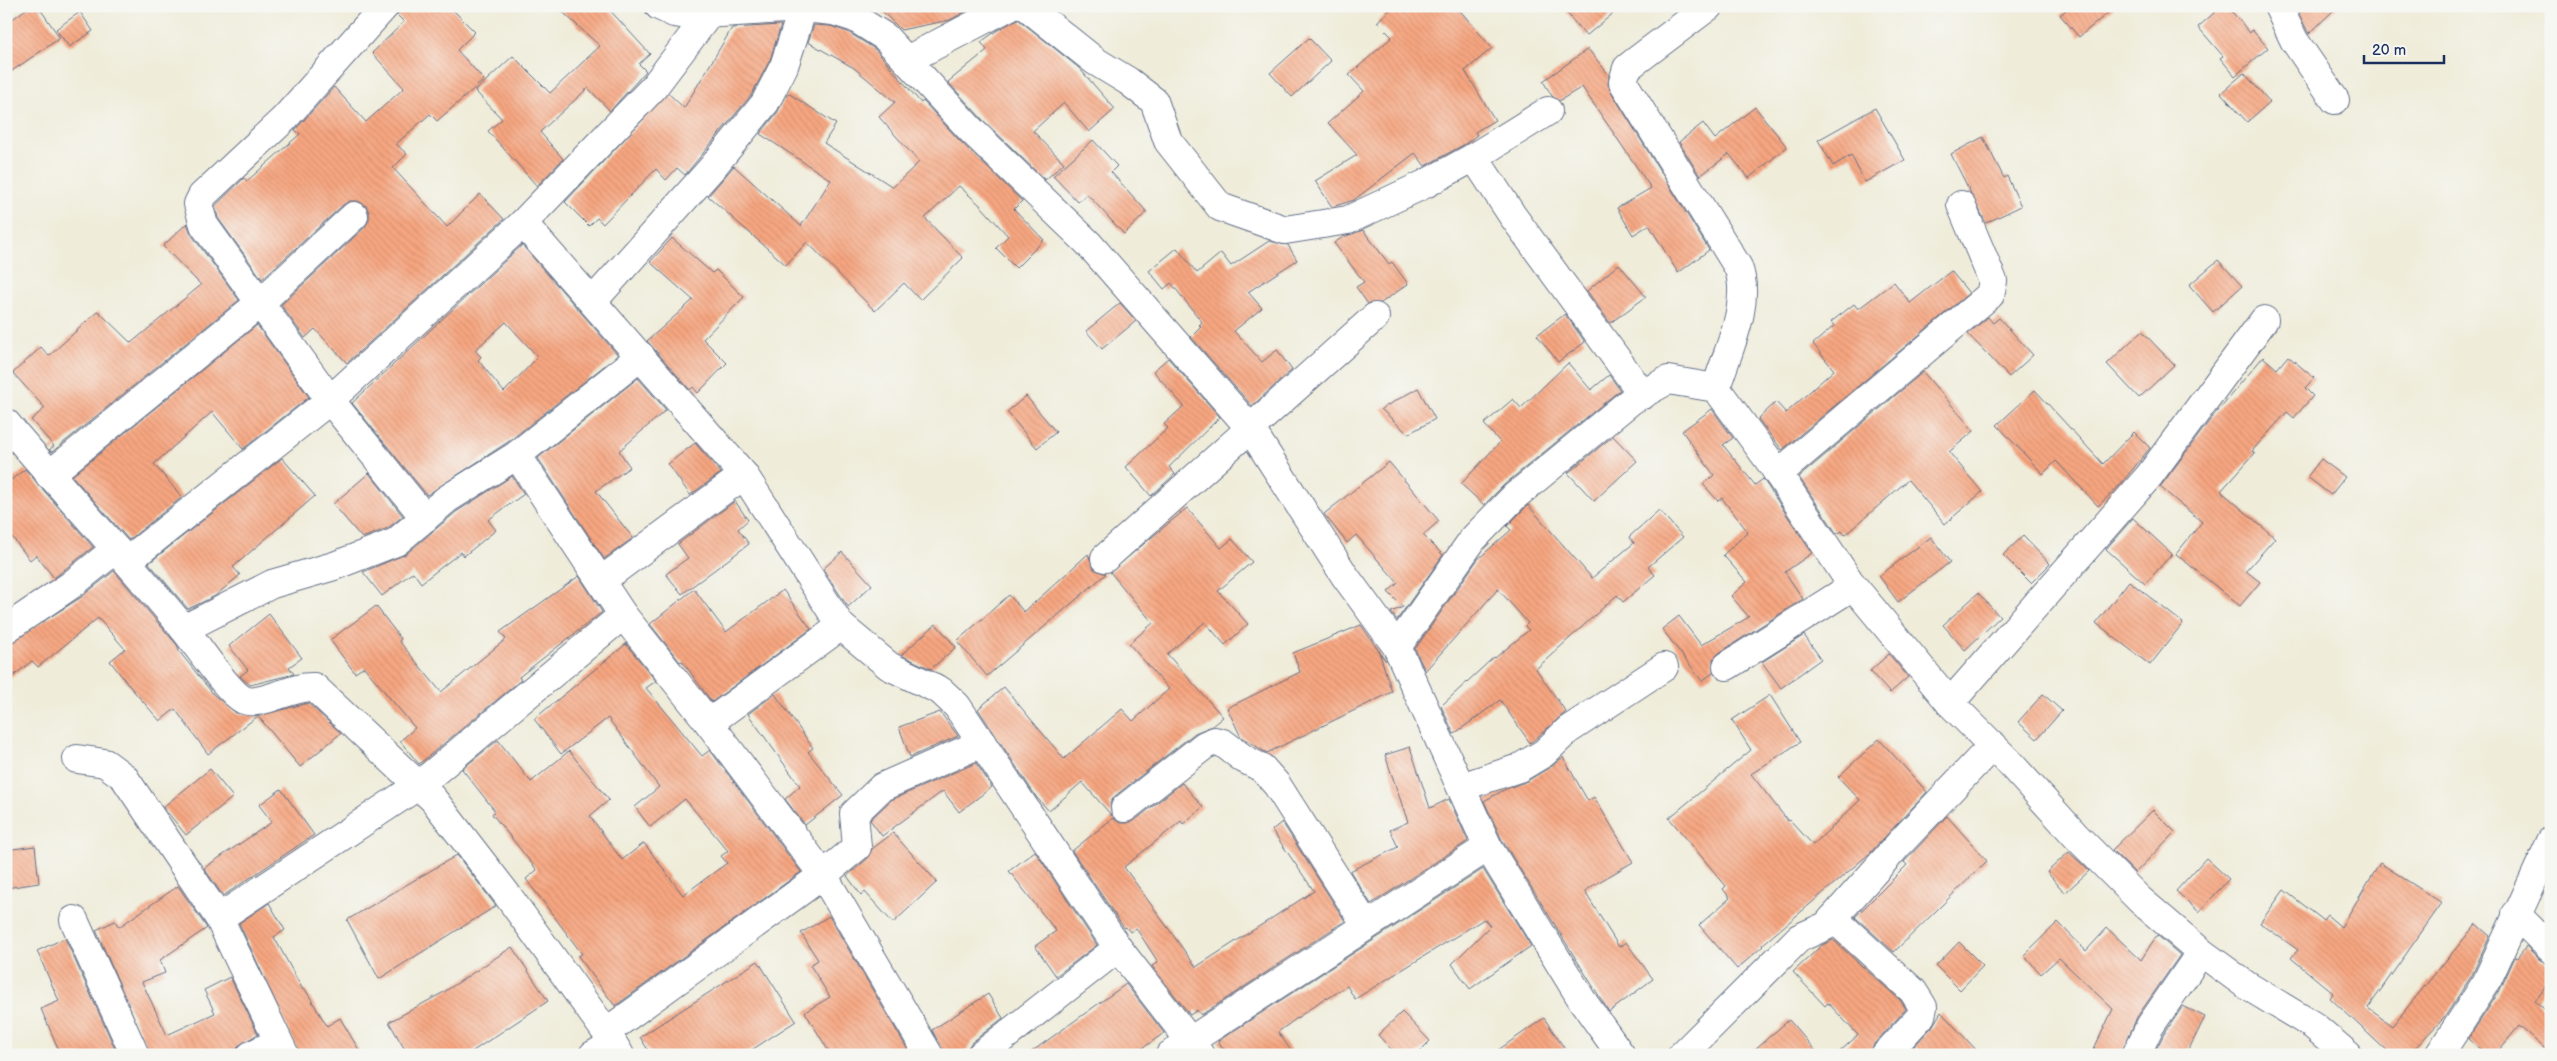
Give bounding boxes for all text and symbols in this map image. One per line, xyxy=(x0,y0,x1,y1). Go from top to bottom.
scale bar xyxy=(2364,32,2444,64)
text: 20 m xyxy=(2372,41,2406,60)

